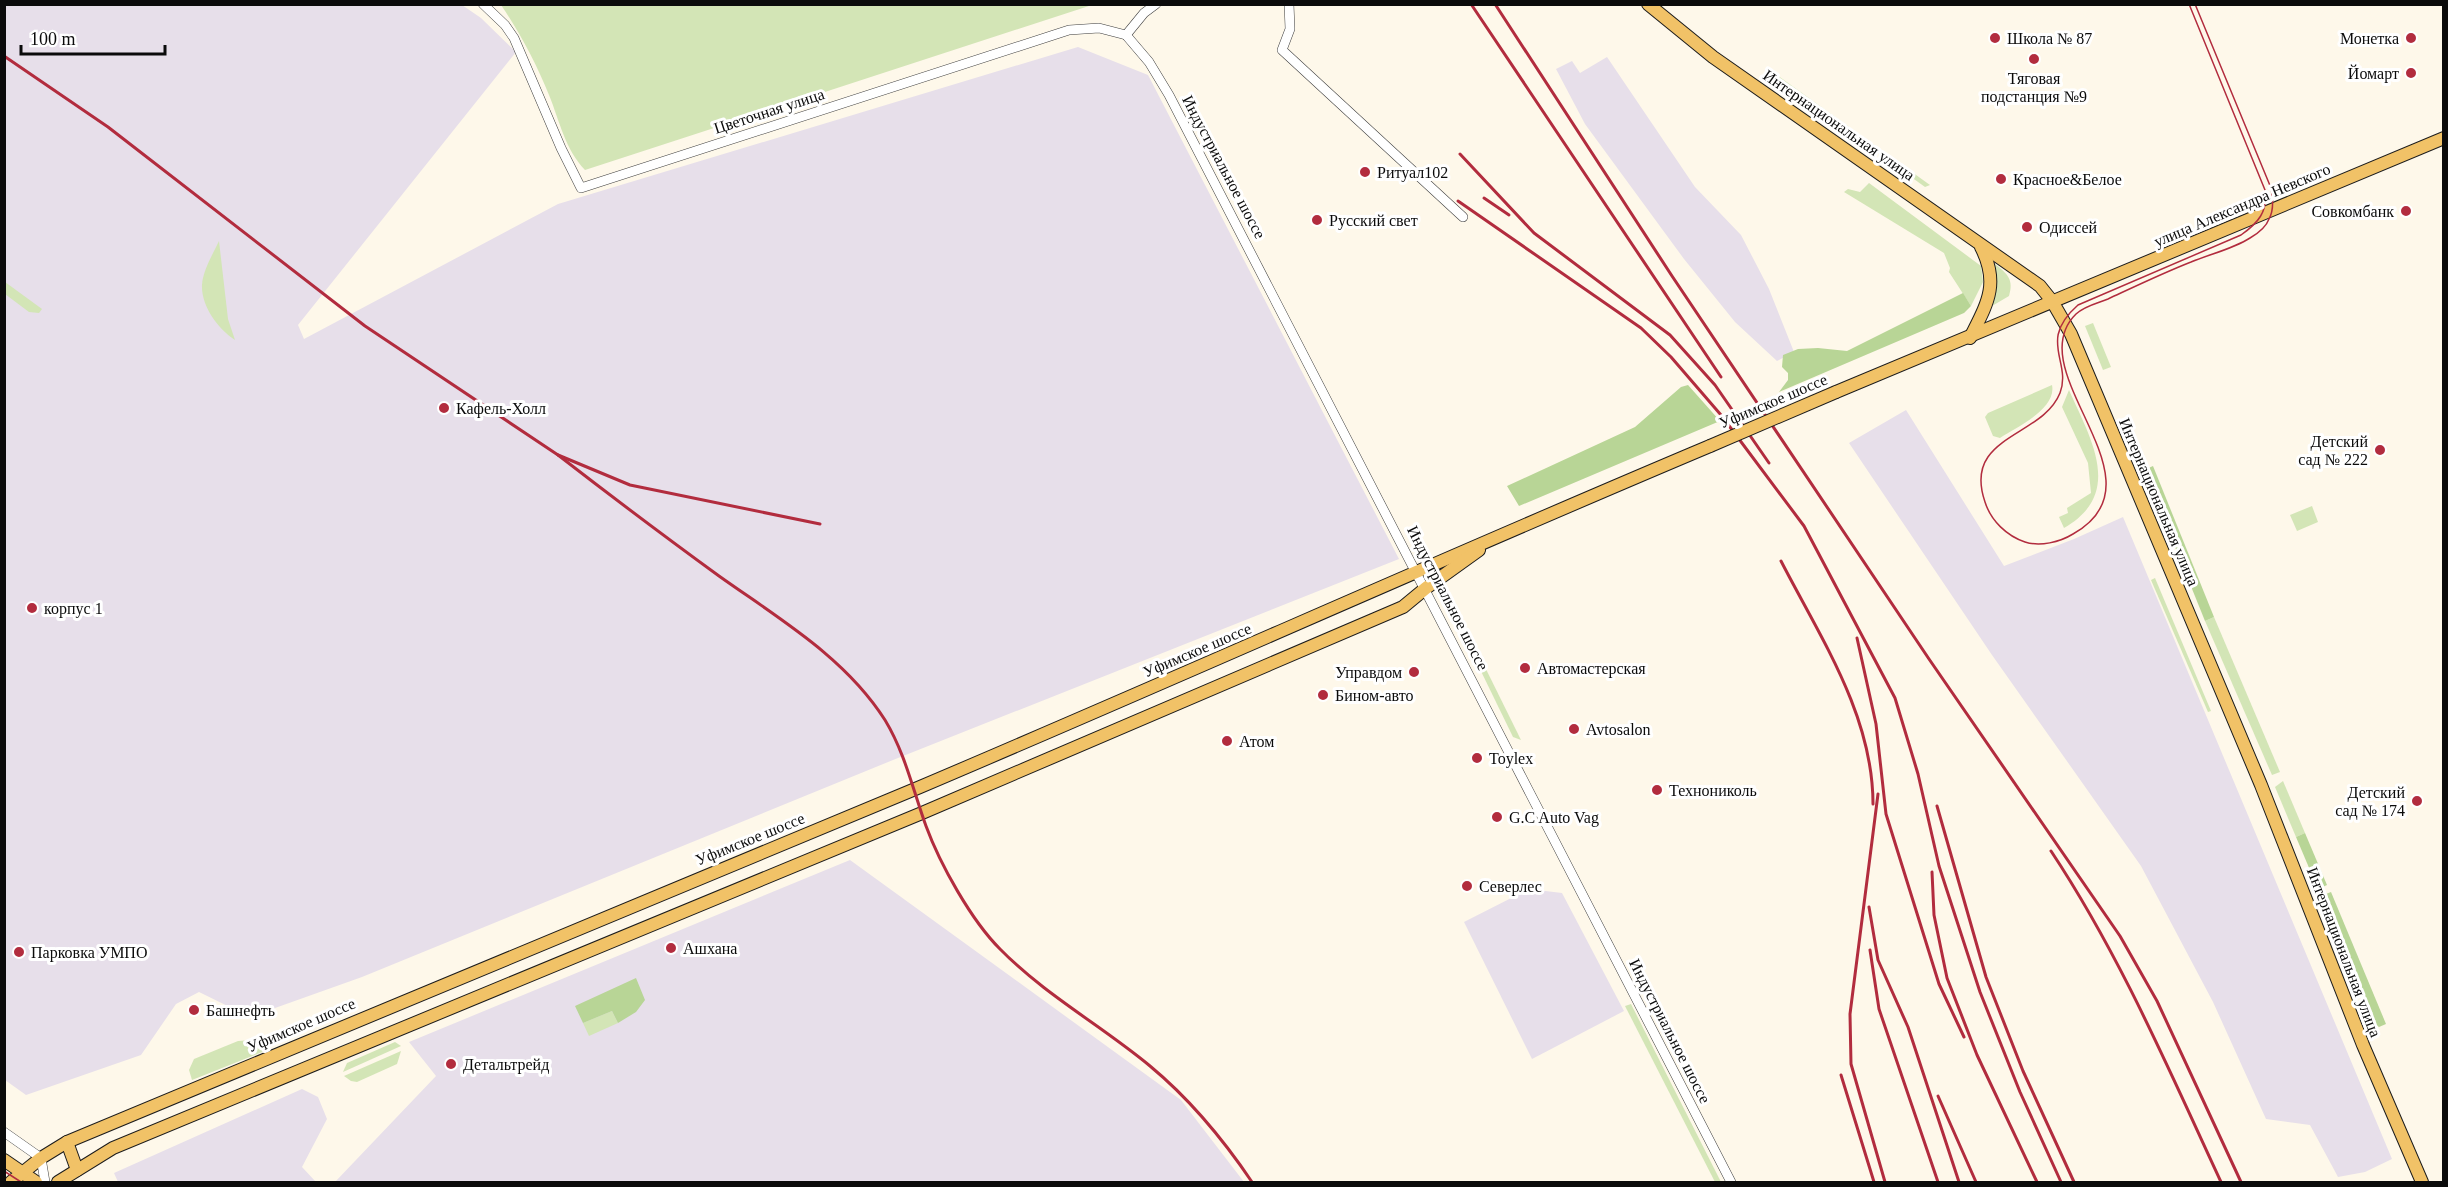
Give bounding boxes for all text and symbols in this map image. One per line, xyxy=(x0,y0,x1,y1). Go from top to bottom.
scale bar xyxy=(21,18,165,56)
text: 100 m xyxy=(30,29,76,49)
place label: Школа № 87 xyxy=(2007,30,2092,47)
place label: Монетка xyxy=(2340,30,2399,47)
marker: Школа № 87 xyxy=(1988,31,2002,45)
marker: Монетка xyxy=(2404,31,2418,45)
marker: Тяговая подстанция №9 xyxy=(2027,52,2041,66)
place label: Йомарт xyxy=(2348,64,2399,83)
street label: Интернациональная улица xyxy=(1760,66,1918,185)
marker: Йомарт xyxy=(2404,66,2418,80)
place label: Тяговая подстанция №9 xyxy=(1981,70,2087,106)
street label: Цветочная улица xyxy=(712,85,827,138)
street label: Индустриальное шоссе xyxy=(1178,92,1269,242)
street label: улица Александра Невского xyxy=(2151,160,2333,251)
place label: Ритуал102 xyxy=(1377,164,1448,182)
marker: Ритуал102 xyxy=(1358,165,1372,179)
place label: Красное&Белое xyxy=(2013,171,2122,189)
marker: Красное&Белое xyxy=(1994,172,2008,186)
place label: Совкомбанк xyxy=(2311,203,2394,220)
marker: Совкомбанк xyxy=(2399,204,2413,218)
place label: Русский свет xyxy=(1329,212,1418,230)
marker: Русский свет xyxy=(1310,213,1324,227)
place label: Одиссей xyxy=(2039,219,2098,237)
marker: Одиссей xyxy=(2020,220,2034,234)
street label: Уфимское шоссе xyxy=(1716,371,1830,432)
place label: Кафель-Холл xyxy=(456,400,546,418)
marker: Кафель-Холл xyxy=(437,401,451,415)
street label: Интернациональная улица xyxy=(2115,416,2202,589)
place label: Детский сад № 222 xyxy=(2298,433,2368,469)
marker: Детский сад № 222 xyxy=(2373,443,2387,457)
street label: Индустриальное шоссе xyxy=(1403,523,1492,673)
place label: корпус 1 xyxy=(44,600,103,618)
marker: корпус 1 xyxy=(25,601,39,615)
street label: Уфимское шоссе xyxy=(1140,620,1254,681)
place label: Автомастерская xyxy=(1537,660,1646,678)
marker: Автомастерская xyxy=(1518,661,1532,675)
place label: Управдом xyxy=(1335,664,1402,682)
marker: Управдом xyxy=(1407,665,1421,679)
place label: Бином-авто xyxy=(1335,687,1414,704)
marker: Бином-авто xyxy=(1316,688,1330,702)
place label: Avtosalon xyxy=(1586,721,1651,738)
marker: Avtosalon xyxy=(1567,722,1581,736)
place label: Атом xyxy=(1239,733,1274,750)
marker: Атом xyxy=(1220,734,1234,748)
place label: Toylex xyxy=(1489,750,1533,768)
marker: Toylex xyxy=(1470,751,1484,765)
place label: Технониколь xyxy=(1669,782,1757,799)
marker: Технониколь xyxy=(1650,783,1664,797)
place label: Детский сад № 174 xyxy=(2335,784,2405,820)
marker: Детский сад № 174 xyxy=(2410,794,2424,808)
street label: Уфимское шоссе xyxy=(693,809,807,870)
place label: G.C Auto Vag xyxy=(1509,809,1599,827)
marker: G.C Auto Vag xyxy=(1490,810,1504,824)
street label: Интернациональная улица xyxy=(2303,865,2384,1040)
place label: Северлес xyxy=(1479,878,1542,896)
marker: Северлес xyxy=(1460,879,1474,893)
place label: Ашхана xyxy=(683,940,737,957)
marker: Ашхана xyxy=(664,941,678,955)
place label: Парковка УМПО xyxy=(31,944,147,962)
marker: Парковка УМПО xyxy=(12,945,26,959)
street label: Индустриальное шоссе xyxy=(1625,956,1714,1106)
street label: Уфимское шоссе xyxy=(244,995,358,1056)
place label: Башнефть xyxy=(206,1002,275,1020)
marker: Башнефть xyxy=(187,1003,201,1017)
place label: Детальтрейд xyxy=(463,1056,549,1074)
marker: Детальтрейд xyxy=(444,1057,458,1071)

